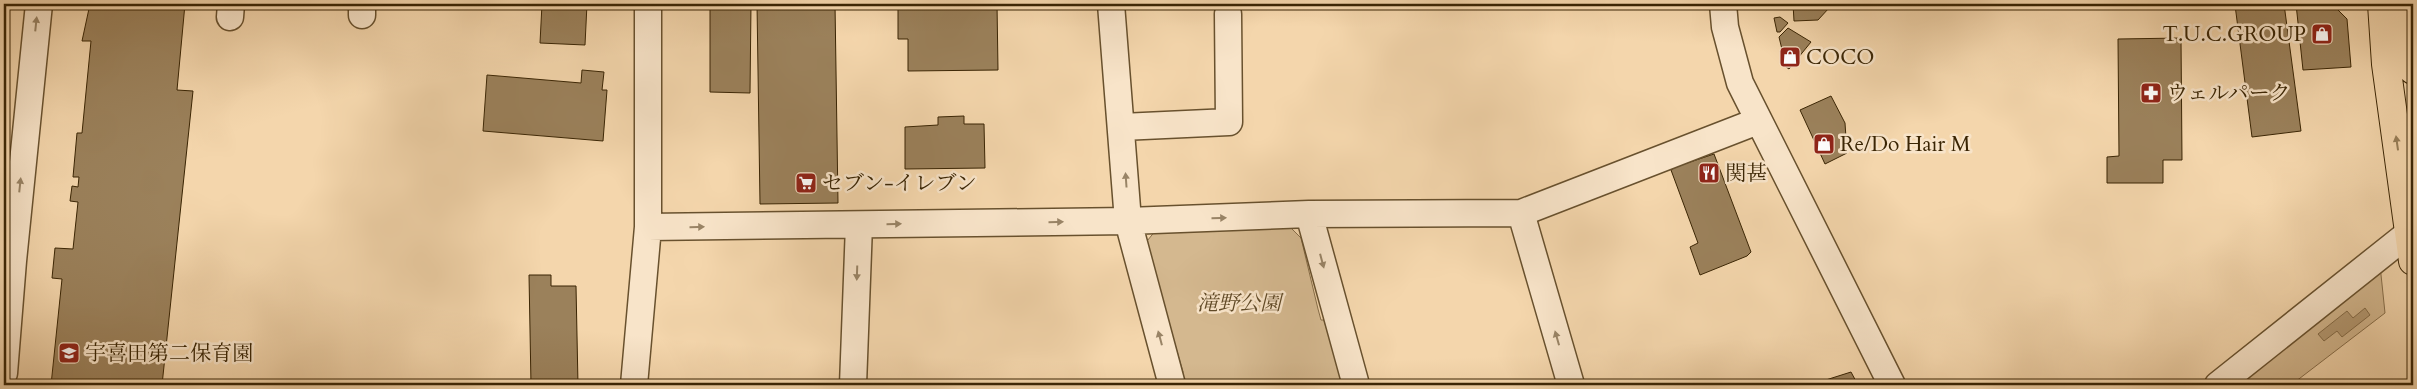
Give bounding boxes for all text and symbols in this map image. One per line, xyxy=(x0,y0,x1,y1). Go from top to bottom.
one-way arrow xyxy=(33,15,41,31)
place label: T.U.C.GROUP xyxy=(2163,20,2306,49)
shop icon: T.U.C.GROUP xyxy=(2310,22,2334,46)
place label: COCO xyxy=(1806,43,1874,72)
shop icon: COCO xyxy=(1778,45,1802,69)
place label: ウェルパーク xyxy=(2167,79,2291,108)
pharmacy icon: ウェルパーク xyxy=(2139,81,2163,105)
place label: Re/Do Hair M xyxy=(1840,130,1971,159)
shop icon: Re/Do Hair M xyxy=(1812,132,1836,156)
one-way arrow xyxy=(2392,135,2400,151)
place label: 関甚 xyxy=(1725,159,1767,188)
restaurant icon: 関甚 xyxy=(1697,161,1721,185)
place label: セブン-イレブン xyxy=(822,169,977,198)
supermarket icon: セブン-イレブン xyxy=(794,171,818,195)
one-way arrow xyxy=(1121,172,1129,188)
one-way arrow xyxy=(16,177,24,193)
one-way arrow xyxy=(1211,214,1227,222)
one-way arrow xyxy=(1049,218,1065,226)
one-way arrow xyxy=(886,220,902,228)
one-way arrow xyxy=(689,223,705,231)
one-way arrow xyxy=(1318,254,1326,269)
one-way arrow xyxy=(853,266,861,282)
park label: 滝野公園 xyxy=(1197,289,1284,318)
one-way arrow xyxy=(1155,331,1163,346)
one-way arrow xyxy=(1553,331,1561,346)
place label: 宇喜田第二保育園 xyxy=(85,339,253,368)
school or university icon: 宇喜田第二保育園 xyxy=(57,341,81,365)

